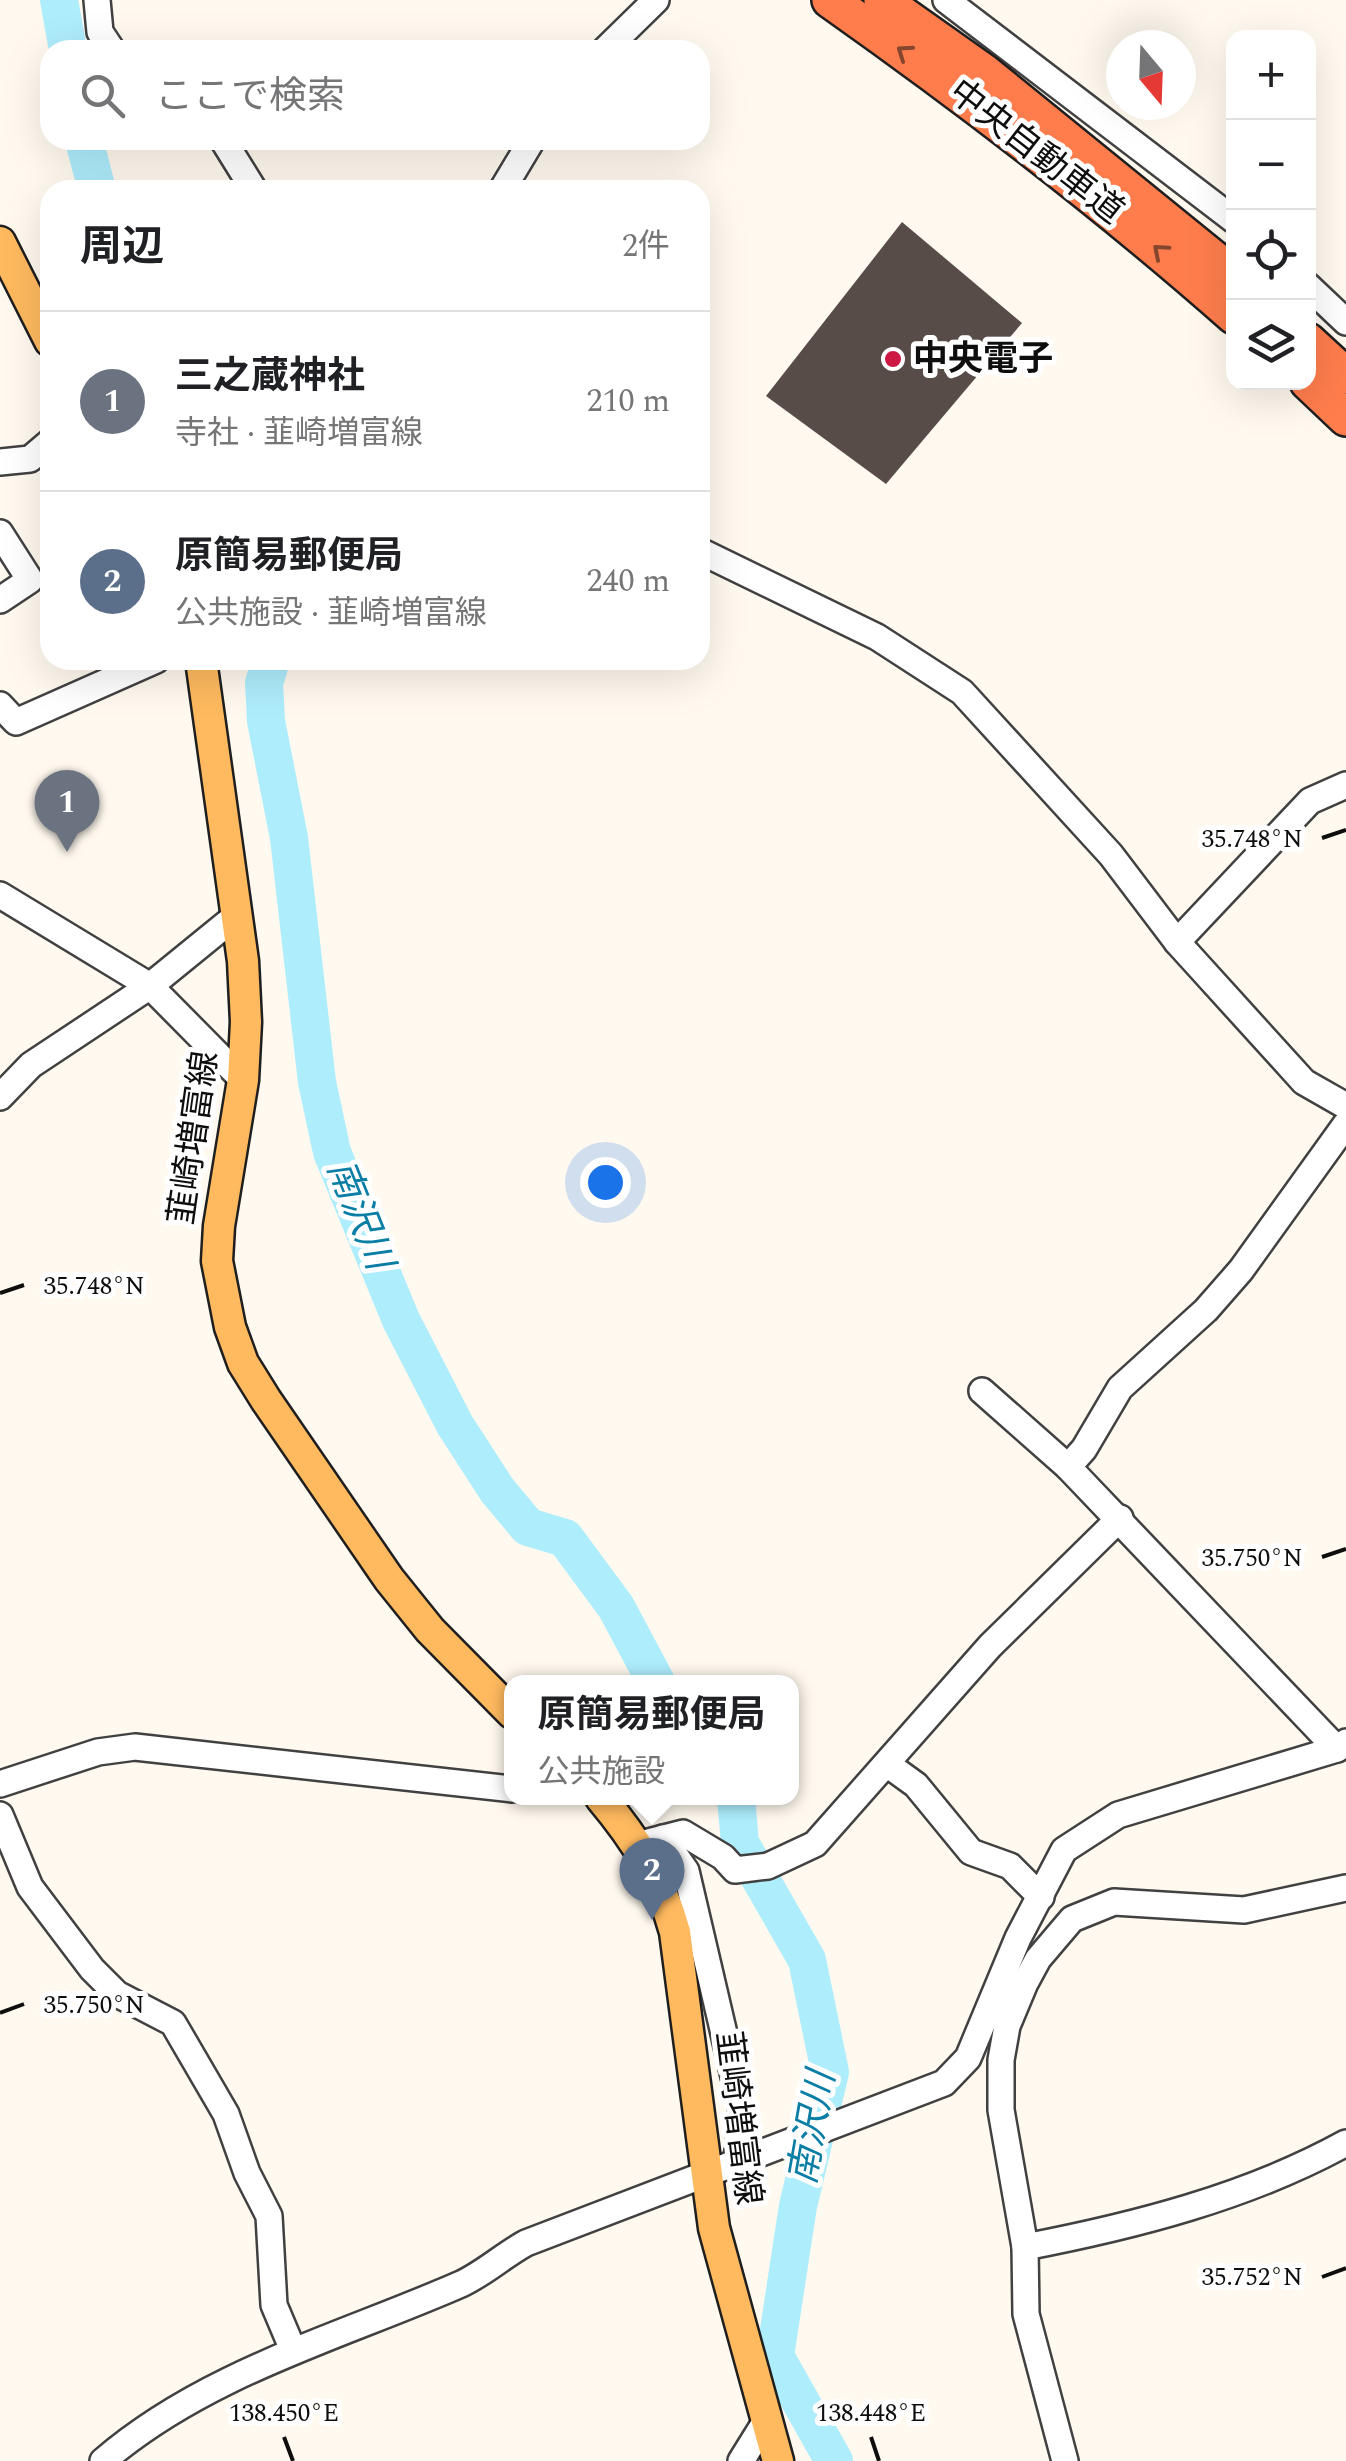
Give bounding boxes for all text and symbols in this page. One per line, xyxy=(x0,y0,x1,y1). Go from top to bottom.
north arrow xyxy=(1106,30,1196,120)
map controls xyxy=(1226,30,1316,390)
button: + xyxy=(1226,30,1316,120)
search box xyxy=(40,40,710,150)
one-way arrow xyxy=(896,46,915,64)
street label: 中央自動車道 xyxy=(937,66,1135,238)
icon: search xyxy=(75,68,130,123)
text: ここで検索 xyxy=(155,68,345,126)
button: − xyxy=(1226,120,1316,210)
button: locate xyxy=(1226,210,1316,300)
text: 周辺 xyxy=(80,216,164,279)
text: 2件 xyxy=(622,222,670,271)
one-way arrow xyxy=(1154,245,1172,263)
button: layers xyxy=(1226,300,1316,390)
place label: 中央電子 xyxy=(913,333,1053,386)
text: 三之蔵神社 xyxy=(175,348,365,406)
marker: 中央電子 xyxy=(882,348,904,370)
text: 1 xyxy=(104,377,121,426)
text: 210 m xyxy=(586,377,670,426)
text: 寺社 · 韮崎増富線 xyxy=(175,409,423,458)
text: 原簡易郵便局 xyxy=(175,528,403,586)
text: 2 xyxy=(104,557,121,606)
text: 240 m xyxy=(586,557,670,606)
text: 公共施設 · 韮崎増富線 xyxy=(175,589,487,638)
pin: 1 xyxy=(34,770,100,852)
text: 35.748°N xyxy=(1201,821,1303,859)
street label: 韮崎増富線 xyxy=(156,1048,232,1228)
water label: 南沢川 xyxy=(311,1151,409,1282)
your location xyxy=(580,1157,631,1208)
text: 35.748°N xyxy=(43,1268,145,1306)
text: 35.750°N xyxy=(1201,1540,1303,1578)
popup xyxy=(504,1675,799,1805)
text: 原簡易郵便局 xyxy=(537,1687,766,1745)
text: 公共施設 xyxy=(537,1748,666,1797)
pin: 2 xyxy=(620,1838,684,1920)
text: 35.750°N xyxy=(43,1987,145,2025)
street label: 韮崎増富線 xyxy=(701,2028,775,2208)
water label: 南沢川 xyxy=(775,2063,852,2189)
text: 35.752°N xyxy=(1201,2259,1303,2297)
text: 138.450°E xyxy=(229,2395,339,2433)
text: 138.448°E xyxy=(816,2395,926,2433)

